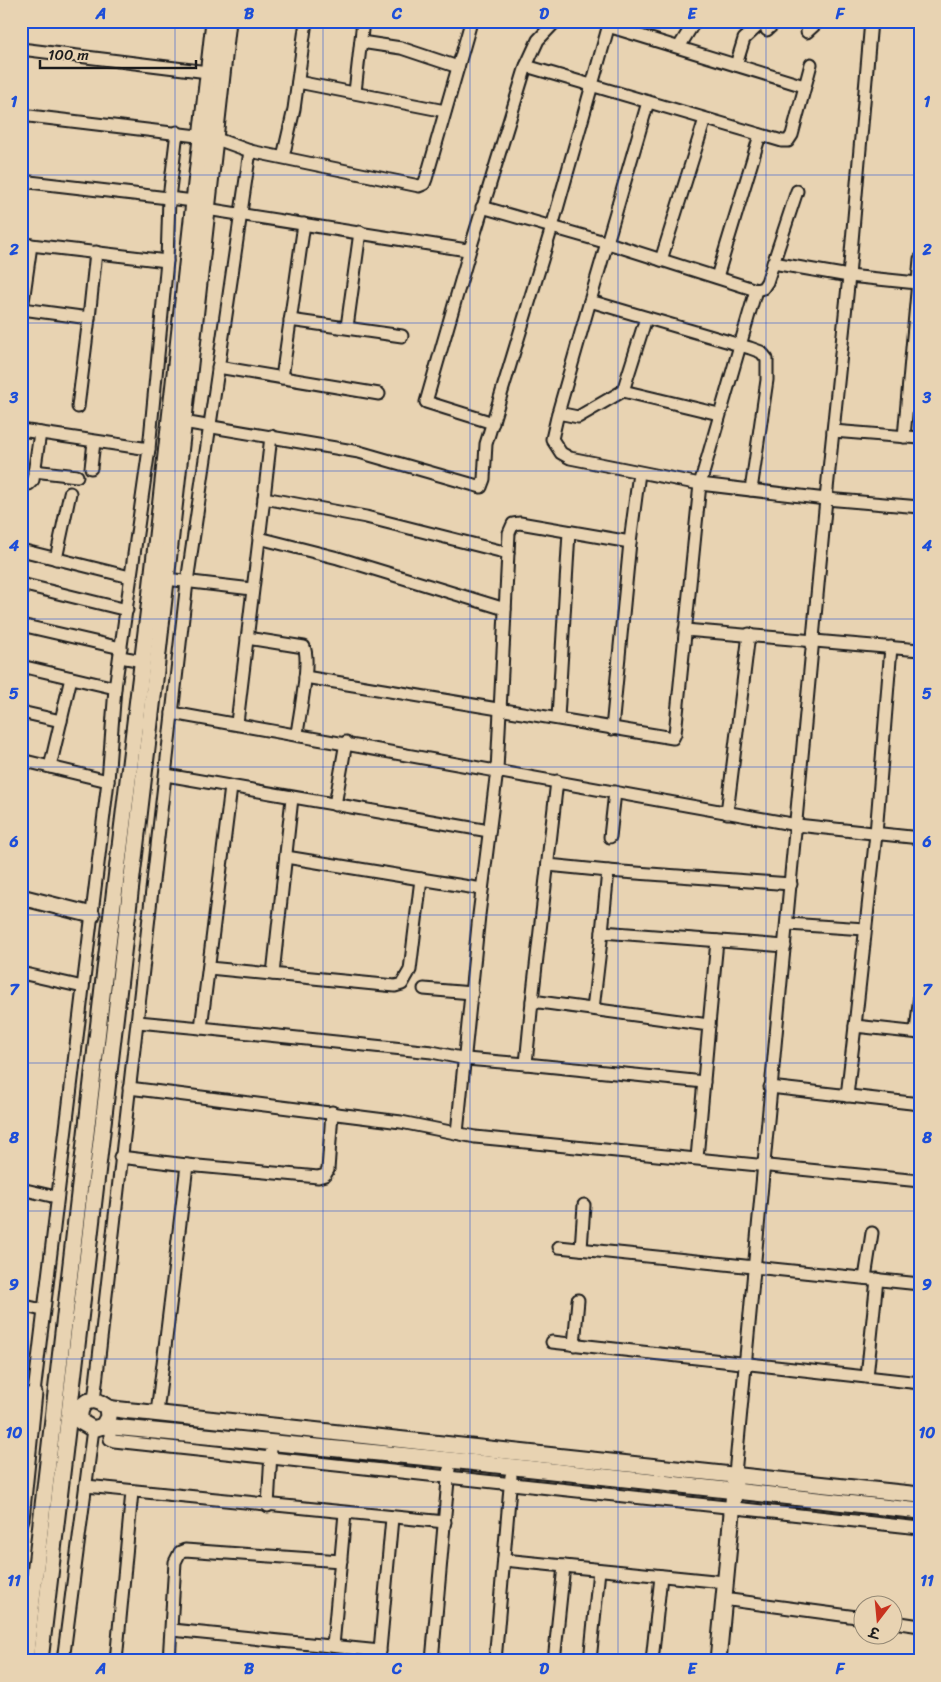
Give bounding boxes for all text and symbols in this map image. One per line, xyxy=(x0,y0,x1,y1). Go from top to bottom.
text: A xyxy=(95,0,106,28)
text: B xyxy=(244,0,255,28)
text: C xyxy=(391,0,403,28)
text: D xyxy=(539,0,549,28)
text: E xyxy=(688,0,698,28)
text: F xyxy=(835,0,846,28)
scale bar xyxy=(40,38,196,70)
text: 100 m xyxy=(48,42,89,68)
text: 1 xyxy=(11,87,18,116)
text: 1 xyxy=(924,87,931,116)
text: 2 xyxy=(8,235,19,264)
text: 2 xyxy=(921,235,932,264)
text: 3 xyxy=(9,383,19,412)
text: 3 xyxy=(922,383,932,412)
text: 4 xyxy=(8,531,19,560)
text: 4 xyxy=(921,531,932,560)
text: 5 xyxy=(9,679,19,708)
text: 5 xyxy=(922,679,932,708)
text: 6 xyxy=(8,827,19,856)
text: 6 xyxy=(921,827,932,856)
text: 7 xyxy=(9,975,20,1004)
text: 7 xyxy=(922,975,933,1004)
text: 8 xyxy=(8,1123,19,1152)
text: 8 xyxy=(921,1123,932,1152)
text: 9 xyxy=(9,1270,19,1299)
text: 9 xyxy=(922,1270,932,1299)
text: 10 xyxy=(6,1418,22,1447)
text: 10 xyxy=(919,1418,935,1447)
text: 11 xyxy=(7,1566,21,1595)
text: 11 xyxy=(920,1566,934,1595)
north arrow xyxy=(854,1594,904,1644)
text: उ xyxy=(865,1618,884,1646)
text: A xyxy=(95,1654,106,1682)
text: B xyxy=(244,1654,255,1682)
text: C xyxy=(391,1654,403,1682)
text: D xyxy=(539,1654,549,1682)
text: E xyxy=(688,1654,698,1682)
text: F xyxy=(835,1654,846,1682)

